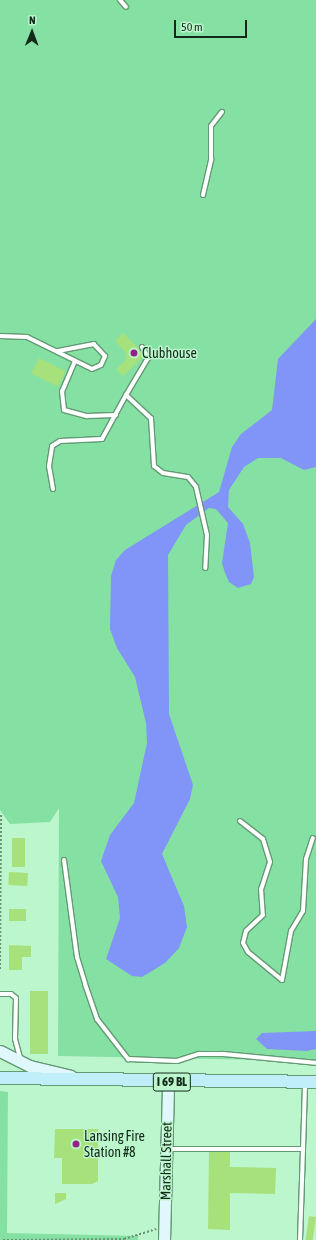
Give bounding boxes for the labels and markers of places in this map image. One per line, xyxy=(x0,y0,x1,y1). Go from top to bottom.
place label: Clubhouse xyxy=(142,345,197,361)
marker: Clubhouse xyxy=(129,348,139,358)
place label: Lansing Fire Station #8 xyxy=(84,1128,145,1160)
marker: Lansing Fire Station #8 xyxy=(71,1139,81,1149)

